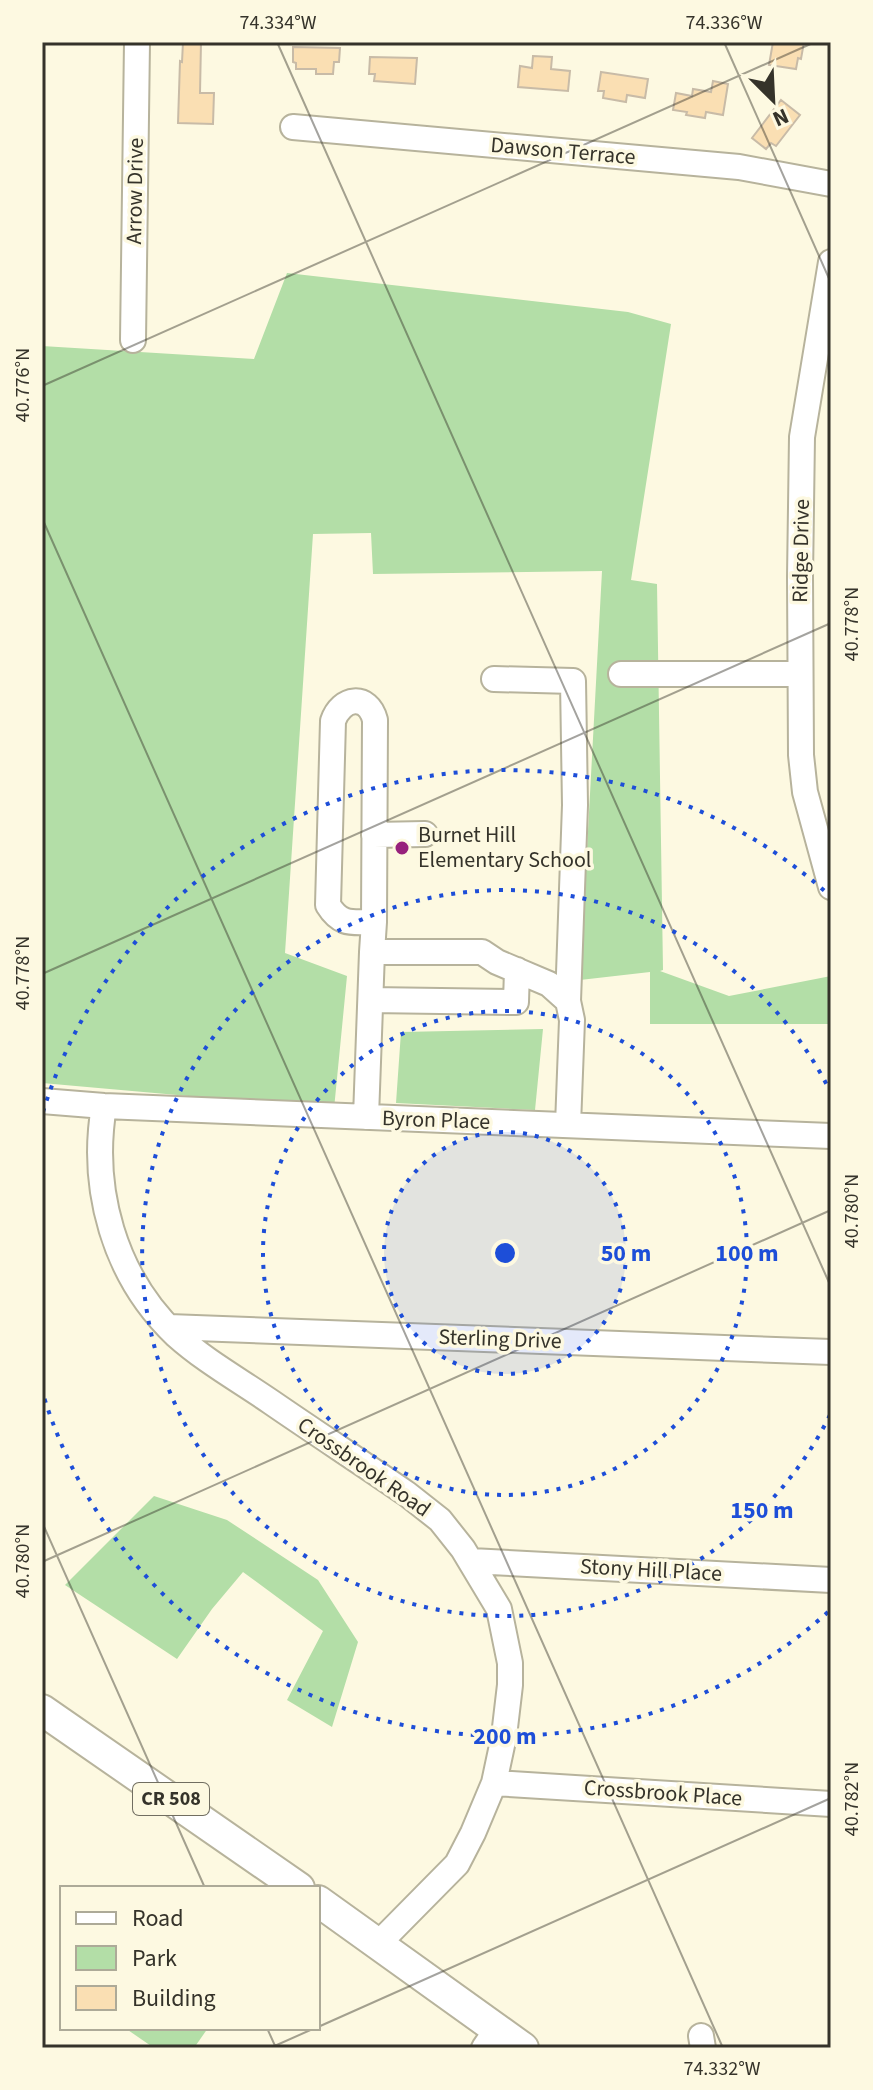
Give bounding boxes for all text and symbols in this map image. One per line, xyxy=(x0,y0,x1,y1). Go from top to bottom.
text: 74.334°W xyxy=(239,9,317,37)
text: 74.336°W xyxy=(685,9,763,37)
north arrow xyxy=(733,60,813,140)
text: N xyxy=(768,100,794,135)
street label: Dawson Terrace xyxy=(489,129,637,173)
street label: Arrow Drive xyxy=(118,137,152,245)
text: 40.776°N xyxy=(9,348,37,422)
street label: Ridge Drive xyxy=(784,499,818,603)
text: 40.778°N xyxy=(838,587,866,661)
place label: Burnet Hill Elementary School xyxy=(418,819,591,876)
marker: Burnet Hill Elementary School xyxy=(393,839,411,857)
text: 40.778°N xyxy=(9,936,37,1010)
street label: Byron Place xyxy=(381,1102,491,1138)
text: 40.780°N xyxy=(838,1174,866,1248)
text: 50 m xyxy=(601,1236,651,1271)
text: 100 m xyxy=(715,1236,779,1271)
centre of rings xyxy=(491,1239,519,1267)
street label: Sterling Drive xyxy=(438,1321,562,1357)
street label: Crossbrook Road xyxy=(291,1409,437,1525)
text: 150 m xyxy=(730,1493,794,1528)
text: 40.780°N xyxy=(9,1524,37,1598)
street label: Stony Hill Place xyxy=(579,1550,723,1590)
text: 200 m xyxy=(473,1719,537,1754)
text: 40.782°N xyxy=(838,1762,866,1836)
street label: Crossbrook Place xyxy=(583,1772,743,1814)
road number: CR 508 xyxy=(133,1783,209,1815)
legend xyxy=(60,1886,320,2030)
text: Road xyxy=(132,1901,184,1936)
text: Park xyxy=(132,1941,177,1976)
text: Building xyxy=(132,1981,216,2016)
text: 74.332°W xyxy=(683,2055,761,2083)

